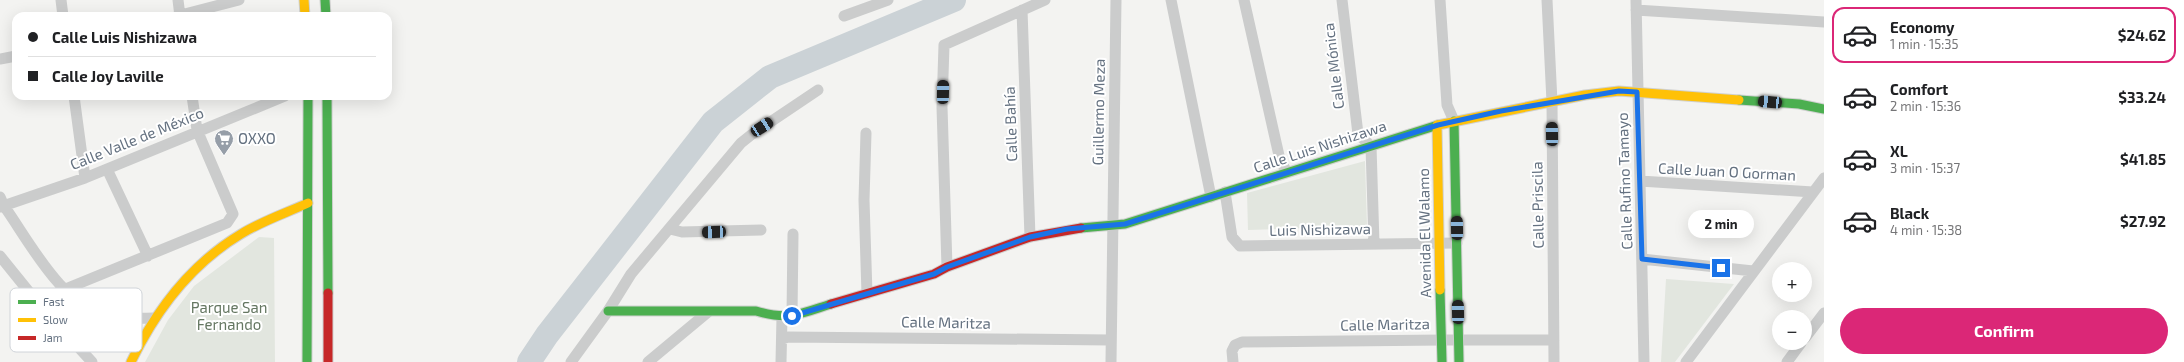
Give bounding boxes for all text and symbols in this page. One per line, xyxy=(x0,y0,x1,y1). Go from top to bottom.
icon: car xyxy=(1842,17,1878,53)
text: Economy xyxy=(1890,18,1955,36)
street label: Calle Mónica xyxy=(1319,22,1347,110)
text: $24.62 xyxy=(2118,26,2166,44)
text: Calle Luis Nishizawa xyxy=(52,28,197,46)
text: 1 min · 15:35 xyxy=(1890,36,1959,52)
street label: Guillermo Meza xyxy=(1088,58,1108,166)
text: Calle Joy Laville xyxy=(52,67,164,85)
icon: car xyxy=(1842,79,1878,115)
car xyxy=(937,80,949,104)
text: Comfort xyxy=(1890,80,1948,98)
street label: Calle Bahía xyxy=(1000,86,1020,162)
text: $33.24 xyxy=(2118,88,2166,106)
car xyxy=(1758,95,1782,109)
text: 2 min · 15:36 xyxy=(1890,98,1961,114)
street label: Calle Valle de México xyxy=(67,103,206,173)
street label: Calle Rufino Tamayo xyxy=(1613,112,1635,250)
car xyxy=(749,115,775,139)
street label: Calle Luis Nishizawa xyxy=(1251,116,1388,176)
car xyxy=(1546,122,1558,146)
supermarket icon: OXXO xyxy=(213,128,235,156)
place label: OXXO xyxy=(238,129,276,147)
icon: car xyxy=(1842,141,1878,177)
text: XL xyxy=(1890,142,1908,160)
text: $41.85 xyxy=(2120,150,2166,168)
street label: Calle Juan O Gorman xyxy=(1658,158,1797,184)
text: 3 min · 15:37 xyxy=(1890,160,1960,176)
street label: Calle Priscila xyxy=(1527,161,1547,249)
street label: Avenida El Walamo xyxy=(1414,168,1434,298)
icon: car xyxy=(1842,203,1878,239)
text: Black xyxy=(1890,204,1929,222)
callout: 2 min xyxy=(1688,210,1754,238)
text: $27.92 xyxy=(2120,212,2166,230)
car xyxy=(1451,216,1463,240)
text: 2 min xyxy=(1704,216,1738,232)
street label: Luis Nishizawa xyxy=(1269,219,1371,239)
text: 4 min · 15:38 xyxy=(1890,222,1962,238)
car xyxy=(702,226,726,238)
route end xyxy=(1712,259,1730,277)
map controls xyxy=(1772,262,1812,350)
button: + xyxy=(1772,262,1812,302)
legend xyxy=(10,288,142,352)
text: Fast xyxy=(43,295,65,308)
park label: Parque San Fernando xyxy=(191,298,267,333)
car xyxy=(1452,300,1464,324)
route start xyxy=(783,307,801,325)
button: Confirm xyxy=(1840,308,2168,354)
button: − xyxy=(1772,310,1812,350)
street label: Calle Maritza xyxy=(901,312,991,332)
text: Slow xyxy=(43,313,68,326)
street label: Calle Maritza xyxy=(1340,314,1430,334)
text: Jam xyxy=(43,331,62,344)

